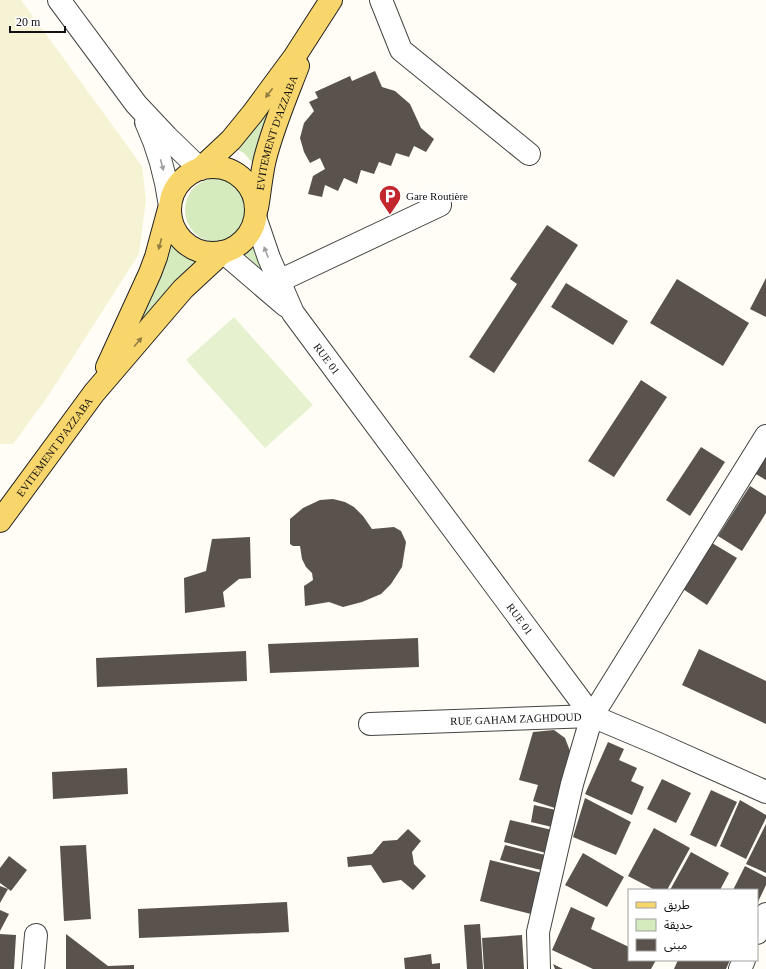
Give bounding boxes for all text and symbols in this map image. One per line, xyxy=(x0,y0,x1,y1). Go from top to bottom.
scale bar xyxy=(10,8,65,34)
text: 20 m xyxy=(16,15,41,29)
street label: EVITEMENT D'AZZABA xyxy=(254,73,300,191)
one-way arrow xyxy=(265,88,273,98)
one-way arrow xyxy=(159,160,165,172)
parking icon: Gare Routière xyxy=(377,183,403,216)
place label: Gare Routière xyxy=(406,190,468,202)
one-way arrow xyxy=(157,238,163,250)
one-way arrow xyxy=(263,245,269,257)
one-way arrow xyxy=(133,337,142,347)
street label: RUE 01 xyxy=(311,341,342,377)
street label: EVITEMENT D'AZZABA xyxy=(14,395,95,499)
street label: RUE 01 xyxy=(504,601,535,637)
street label: RUE GAHAM ZAGHDOUD xyxy=(450,710,582,727)
legend xyxy=(628,889,758,961)
text: طريق xyxy=(664,898,690,913)
text: حديقة xyxy=(664,918,693,932)
text: مبنى xyxy=(664,938,687,952)

